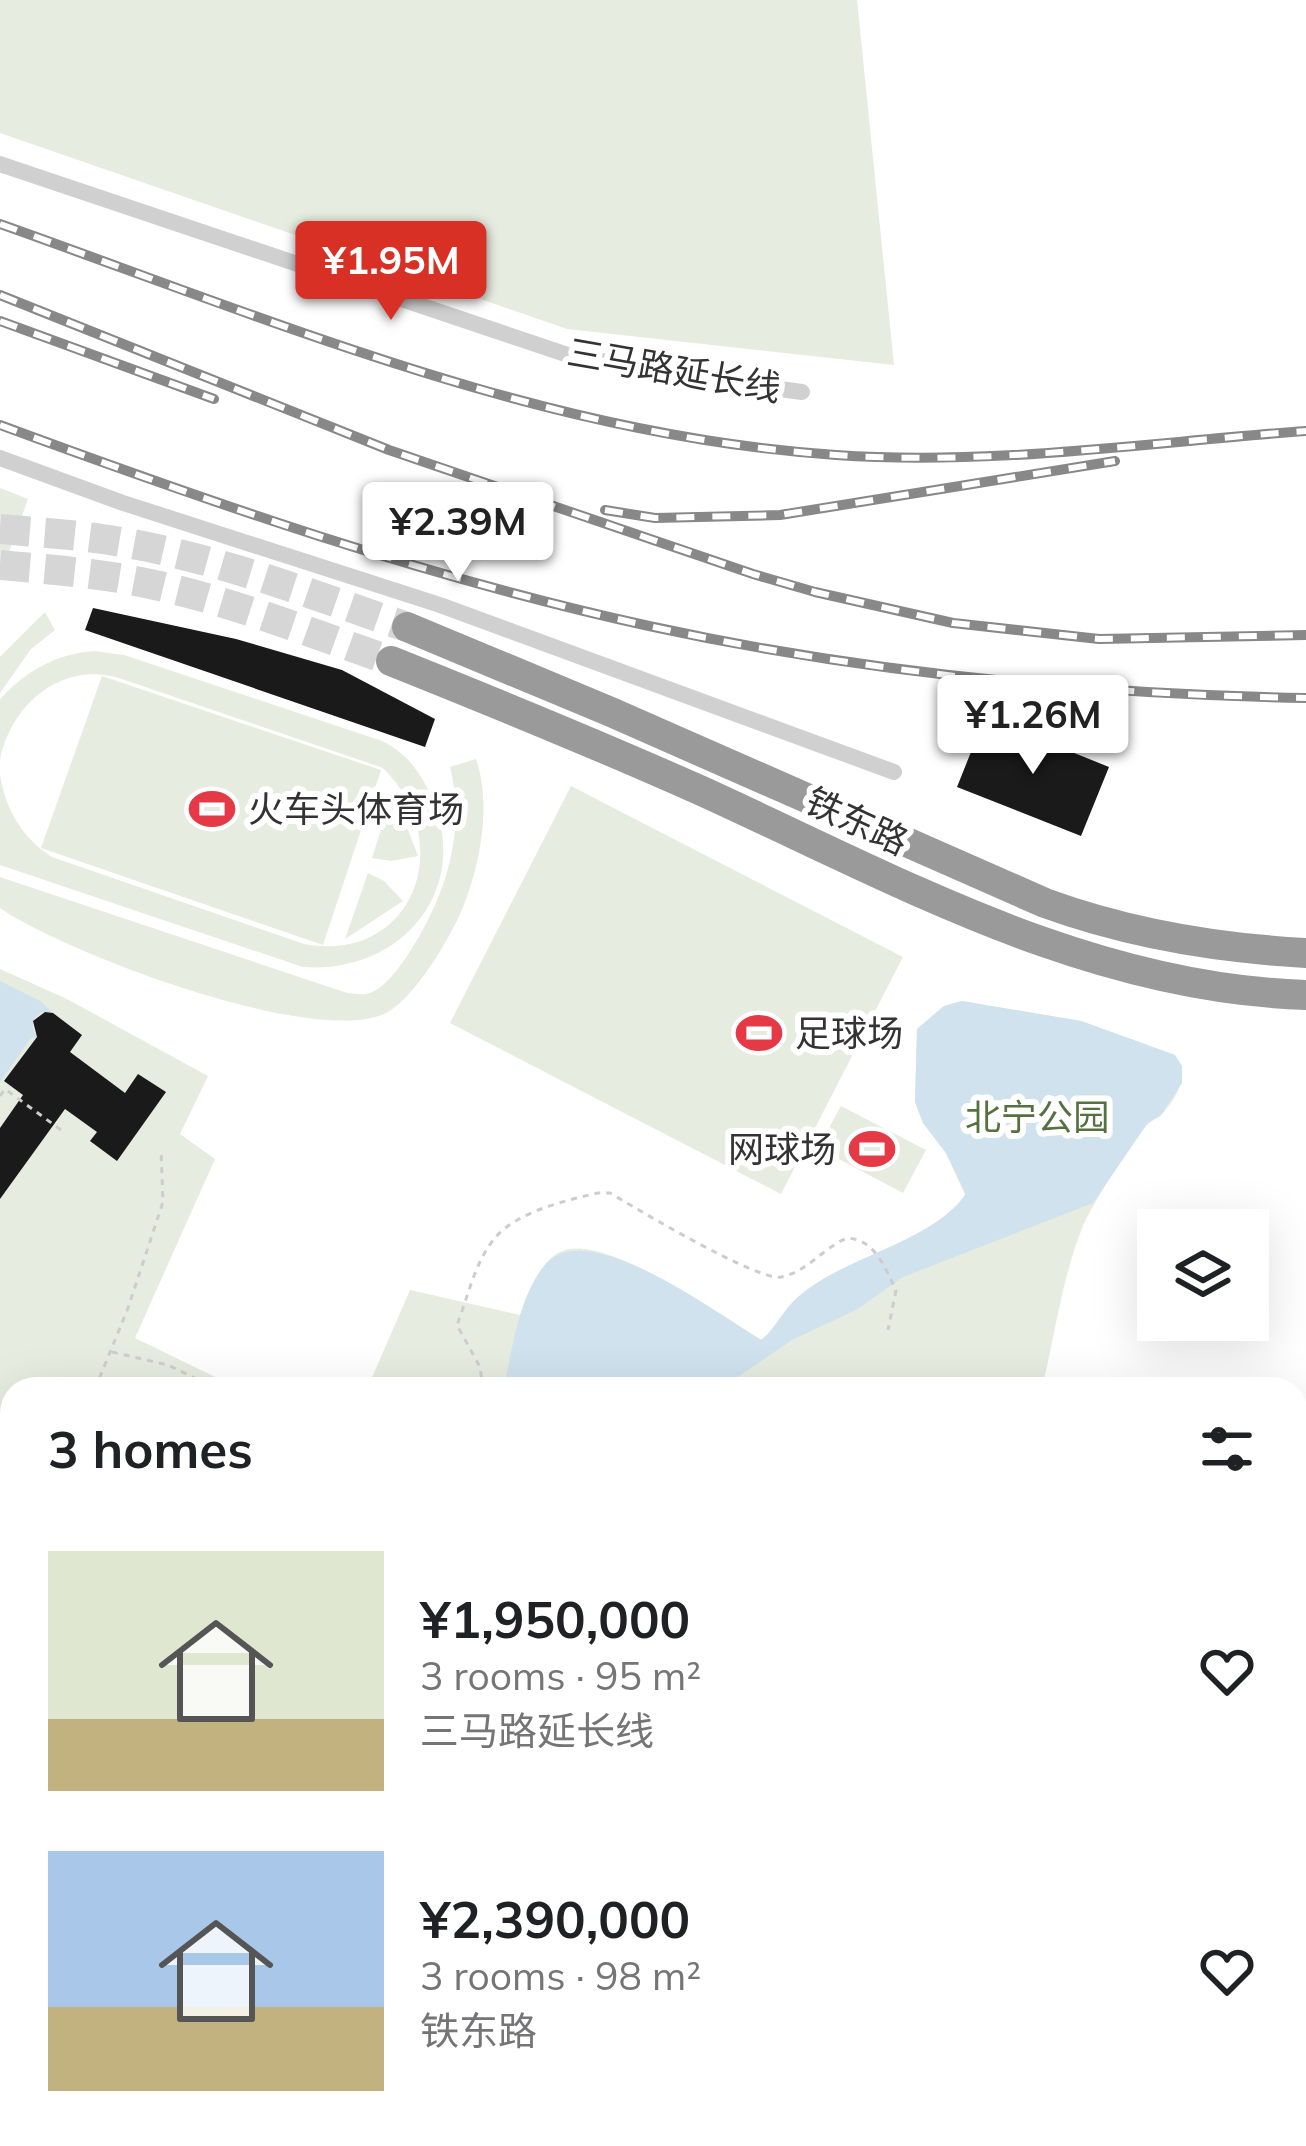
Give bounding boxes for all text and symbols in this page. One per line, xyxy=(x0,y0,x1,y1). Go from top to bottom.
pin: ¥1.95M xyxy=(293,221,489,323)
text: ¥1.95M xyxy=(322,235,460,284)
street label: 三马路延长线 xyxy=(564,329,784,410)
pin: ¥2.39M xyxy=(360,482,556,584)
text: ¥2.39M xyxy=(389,496,527,545)
pin: ¥1.26M xyxy=(935,675,1131,777)
text: ¥1.26M xyxy=(964,689,1102,738)
street label: 铁东路 xyxy=(799,777,916,864)
sports icon: 火车头体育场 xyxy=(187,784,237,834)
place label: 火车头体育场 xyxy=(248,786,464,831)
sports icon: 足球场 xyxy=(734,1008,784,1058)
place label: 足球场 xyxy=(795,1010,903,1055)
park label: 北宁公园 xyxy=(965,1094,1109,1139)
sports icon: 网球场 xyxy=(847,1124,897,1174)
place label: 网球场 xyxy=(728,1126,836,1171)
map controls xyxy=(1137,1209,1269,1341)
button: layers xyxy=(1137,1209,1269,1341)
icon: filters xyxy=(1194,1416,1260,1482)
text: 3 homes xyxy=(48,1417,253,1481)
text: ¥1,950,000 xyxy=(420,1587,690,1651)
icon: home xyxy=(144,1599,288,1743)
icon: heart xyxy=(1194,1638,1260,1704)
text: 3 rooms · 95 m² xyxy=(420,1651,701,1700)
text: 三马路延长线 xyxy=(420,1706,654,1755)
text: ¥2,390,000 xyxy=(420,1887,690,1951)
icon: home xyxy=(144,1899,288,2043)
icon: heart xyxy=(1194,1938,1260,2004)
text: 3 rooms · 98 m² xyxy=(420,1951,701,2000)
text: 铁东路 xyxy=(420,2006,537,2055)

